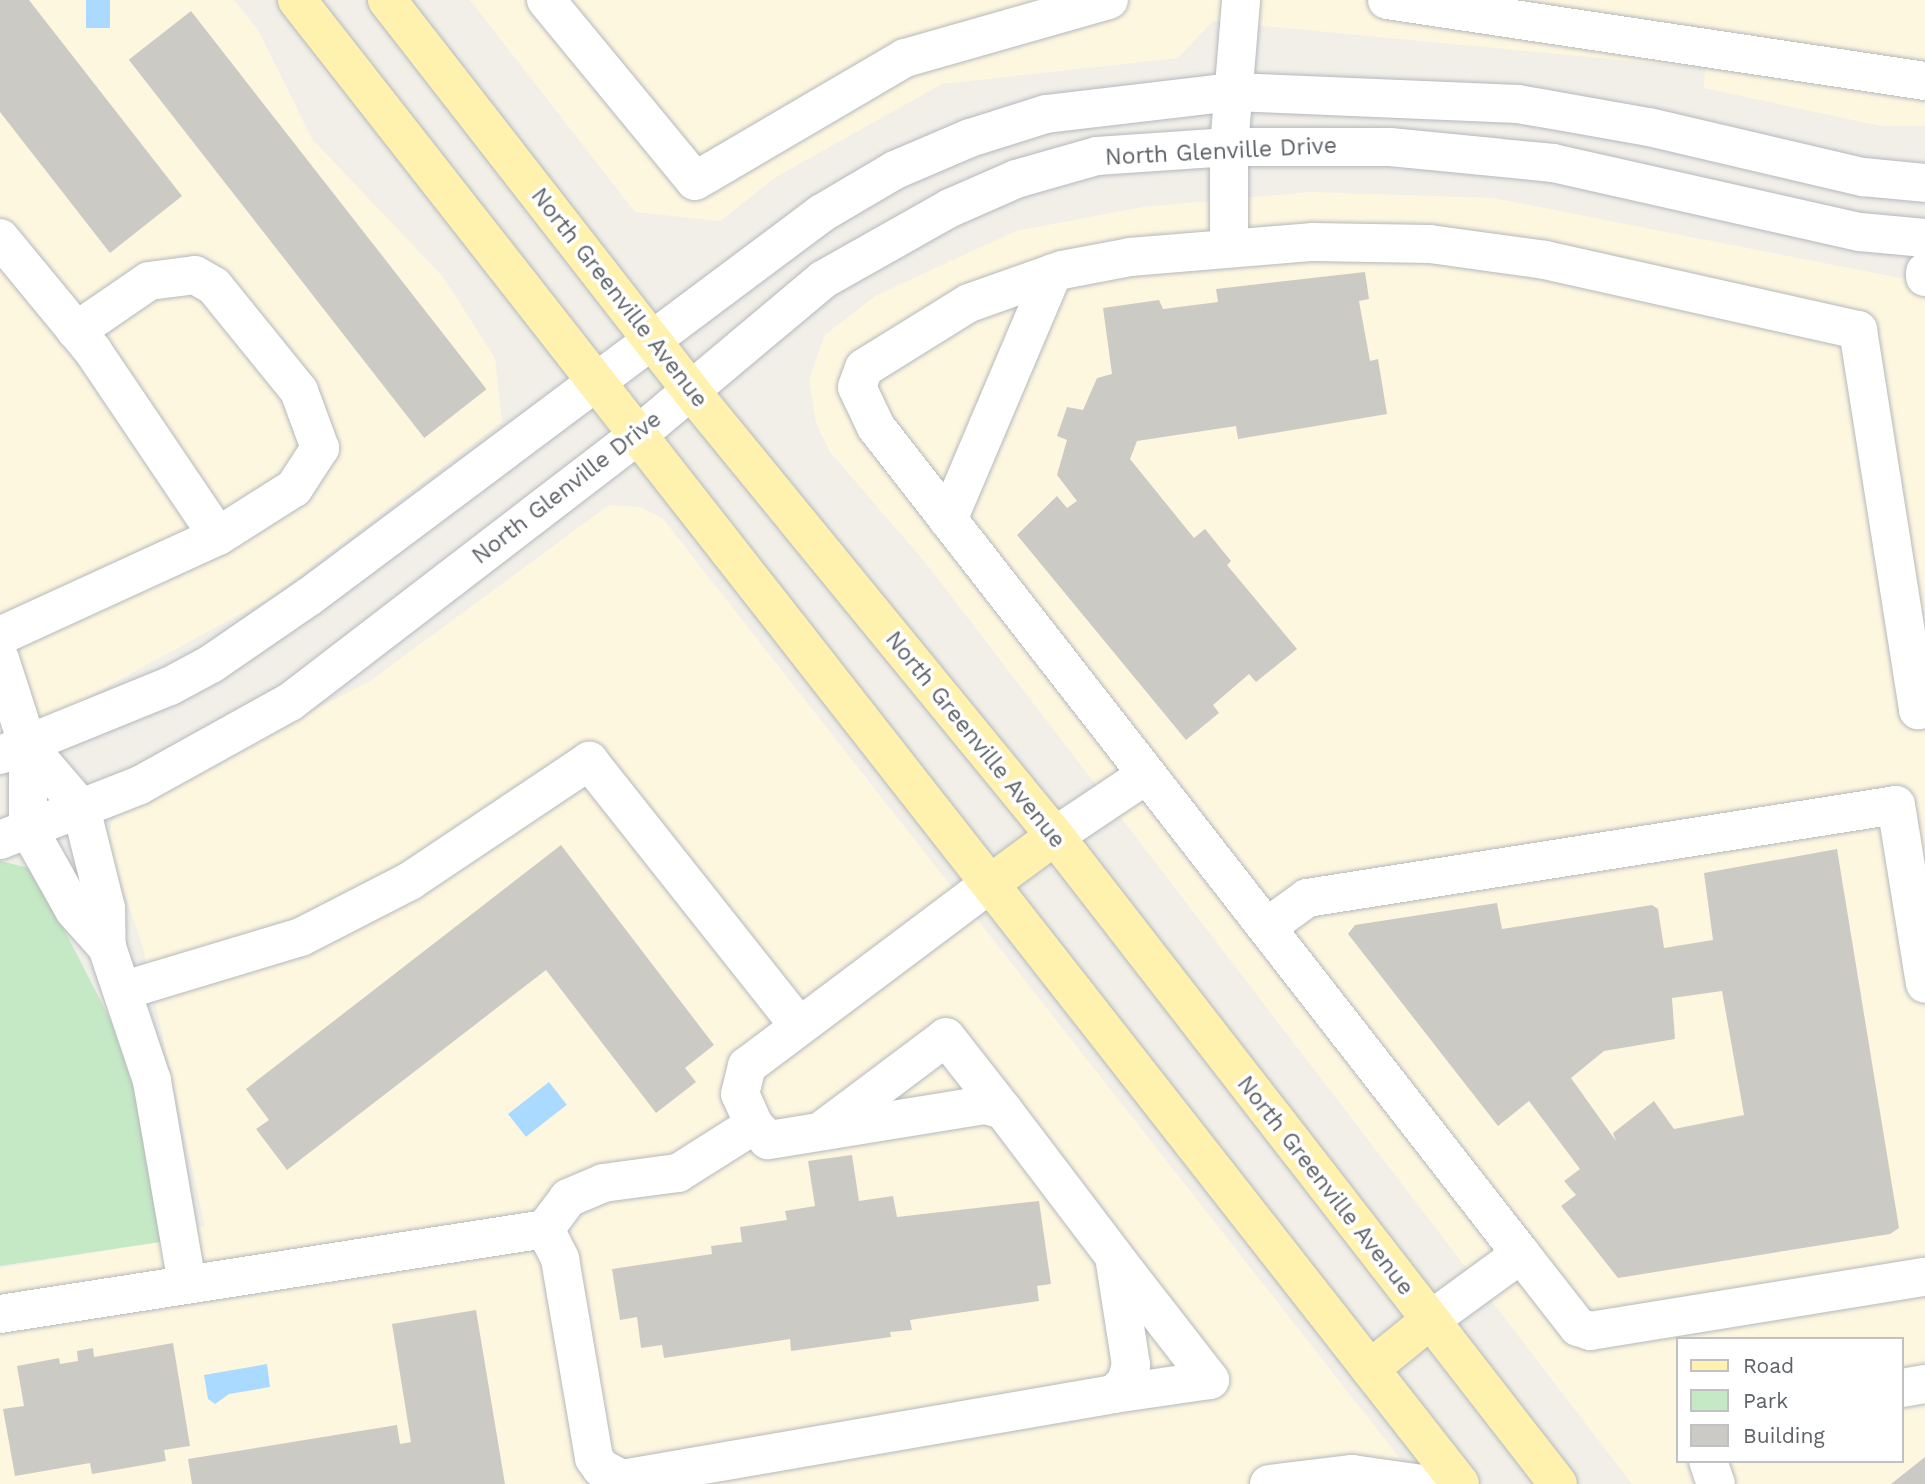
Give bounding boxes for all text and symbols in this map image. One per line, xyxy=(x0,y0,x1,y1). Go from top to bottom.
street label: North Glenville Drive xyxy=(1104,132,1338,172)
street label: North Greenville Avenue xyxy=(524,182,714,414)
street label: North Glenville Drive xyxy=(467,406,667,570)
street label: North Greenville Avenue xyxy=(879,626,1071,854)
street label: North Greenville Avenue xyxy=(1230,1070,1420,1302)
legend xyxy=(1676,1337,1904,1463)
text: Road xyxy=(1743,1353,1794,1378)
text: Park xyxy=(1743,1388,1788,1413)
text: Building xyxy=(1743,1423,1825,1448)

